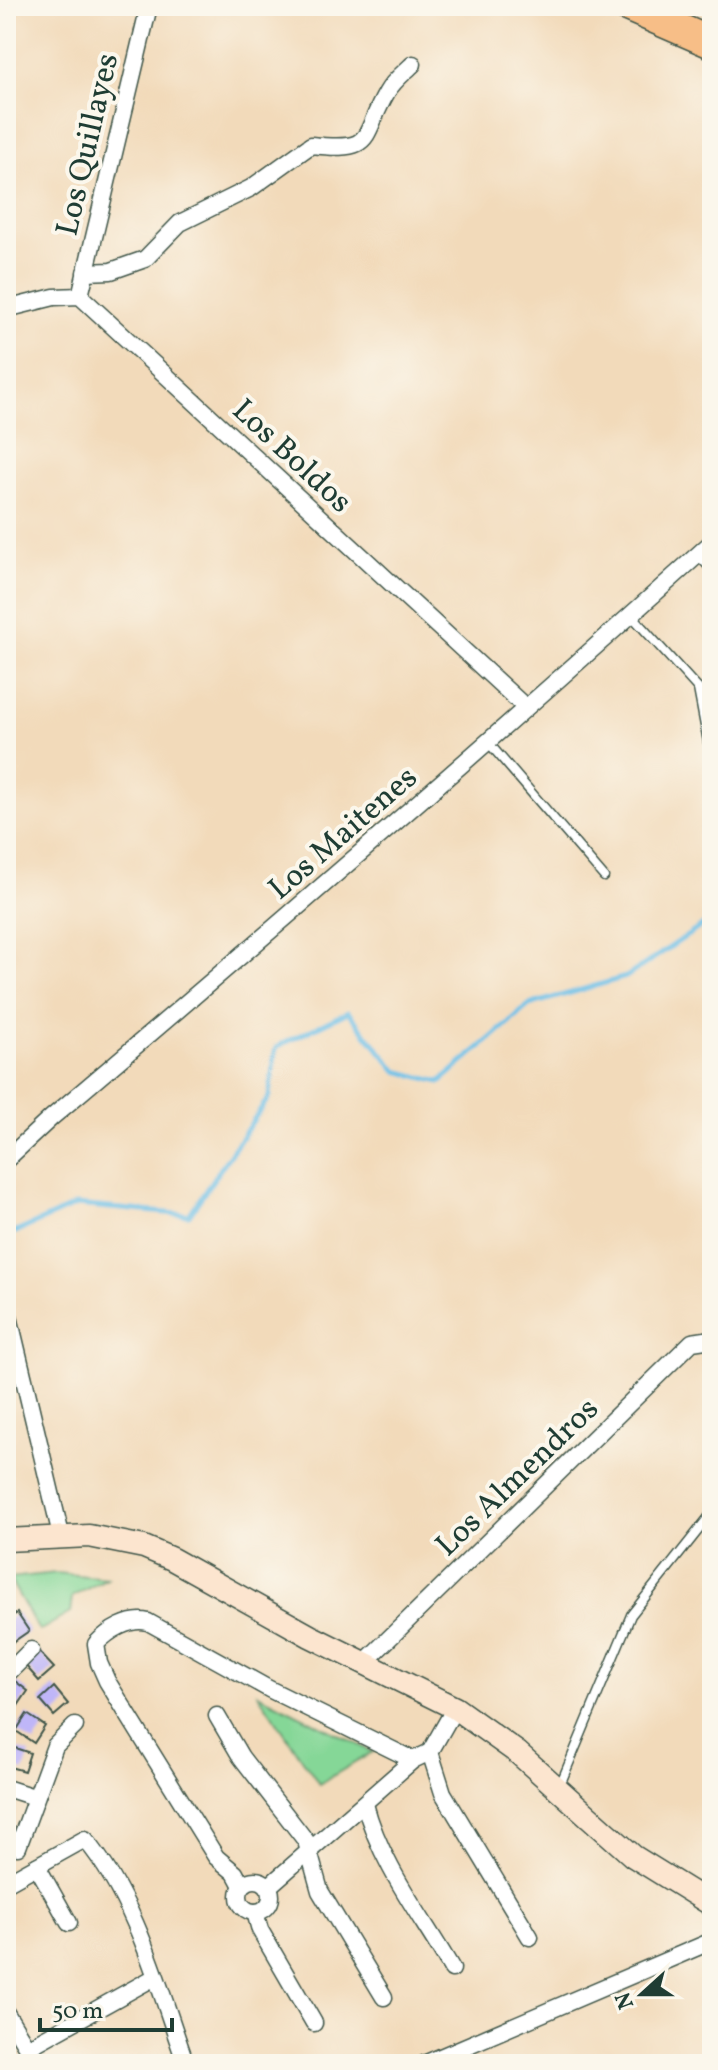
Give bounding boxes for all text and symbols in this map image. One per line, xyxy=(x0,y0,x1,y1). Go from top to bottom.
street label: Los Quillayes xyxy=(47,49,131,240)
street label: Los Boldos xyxy=(221,390,361,524)
street label: Los Maitenes xyxy=(260,757,428,911)
street label: Los Almendros xyxy=(427,1389,610,1568)
north arrow xyxy=(602,1954,682,2034)
scale bar xyxy=(40,1982,172,2032)
text: N xyxy=(608,1987,643,2013)
text: 50 m xyxy=(52,1995,104,2029)

